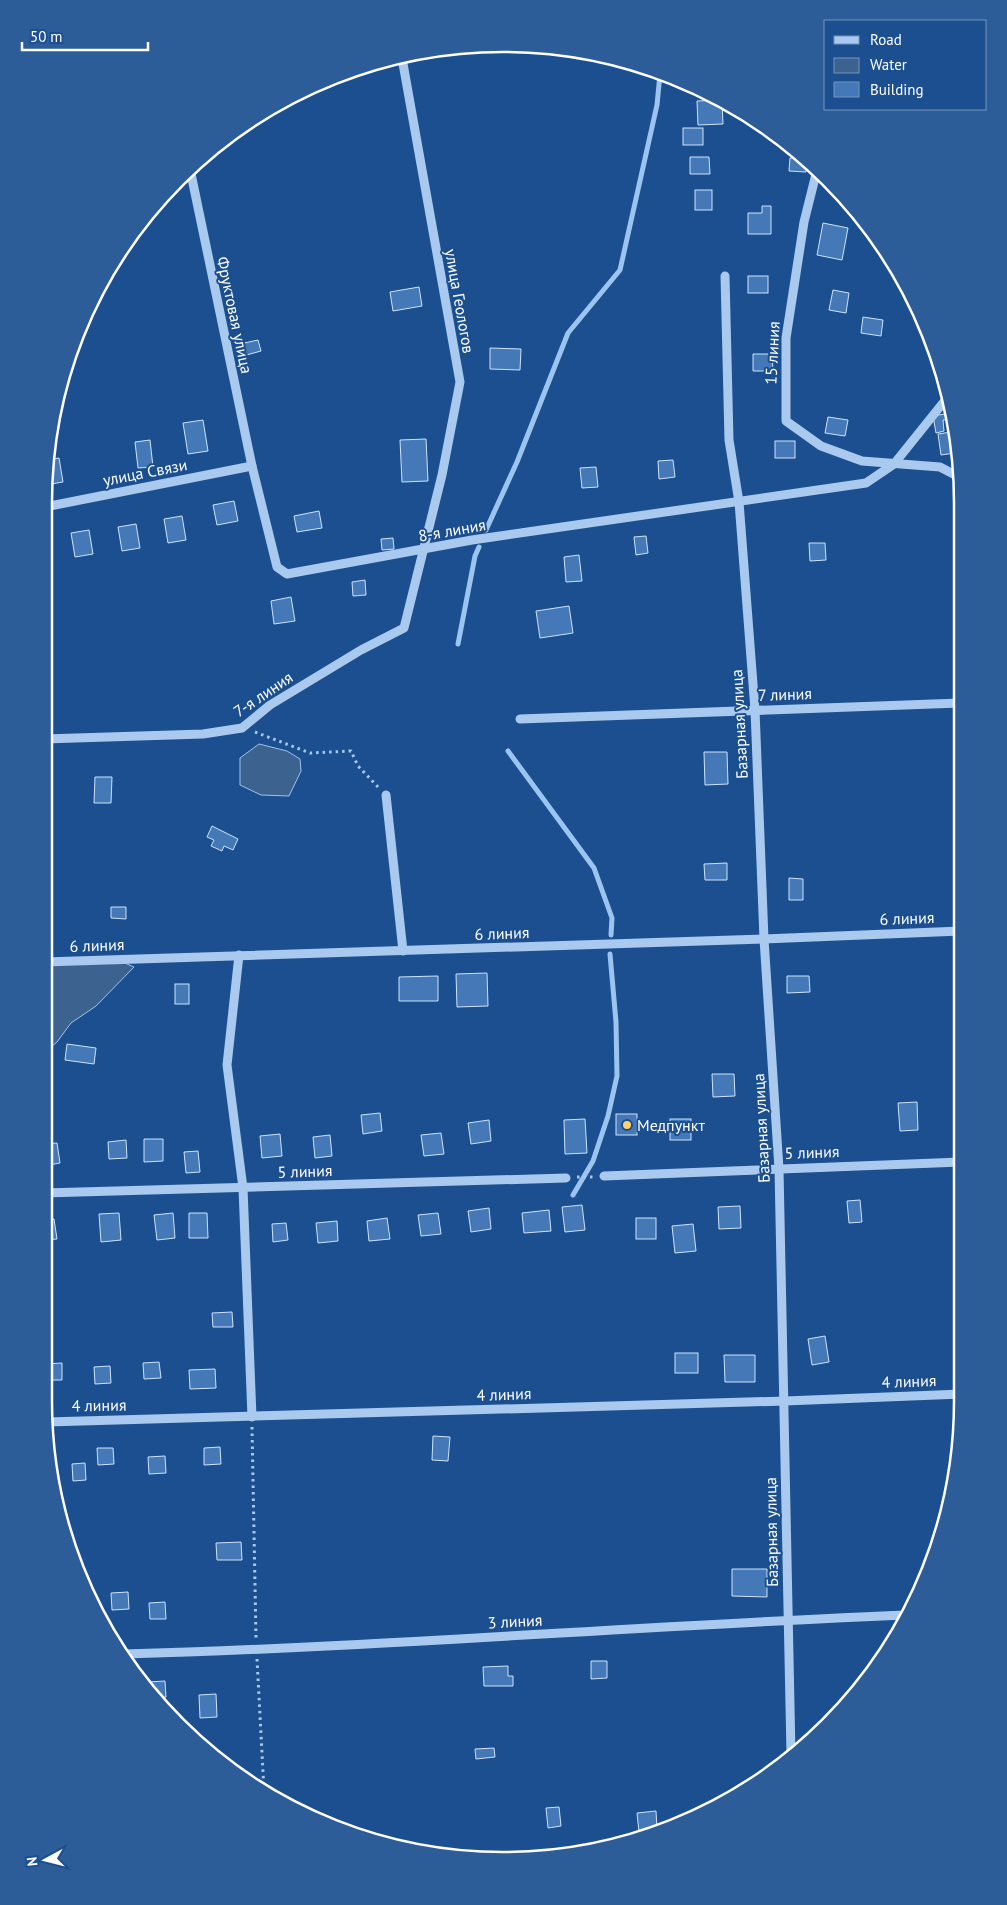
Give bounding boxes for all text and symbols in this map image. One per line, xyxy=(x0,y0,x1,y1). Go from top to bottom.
scale bar xyxy=(22,20,149,52)
legend xyxy=(824,20,987,110)
text: 50 m xyxy=(30,27,63,46)
text: Road xyxy=(870,30,902,49)
text: Water xyxy=(870,55,907,74)
text: Building xyxy=(870,80,924,99)
street label: улица Геологов xyxy=(441,247,479,355)
street label: Фруктовая улица xyxy=(213,255,257,375)
street label: 15 линия xyxy=(760,321,784,385)
street label: улица Связи xyxy=(101,454,189,490)
street label: 8-я линия xyxy=(417,514,487,546)
street label: 7-я линия xyxy=(230,667,296,721)
street label: Базарная улица xyxy=(726,669,752,779)
street label: 7 линия xyxy=(758,683,812,705)
street label: 6 линия xyxy=(879,907,935,929)
street label: 6 линия xyxy=(474,922,530,944)
street label: 6 линия xyxy=(69,934,125,956)
street label: Базарная улица xyxy=(748,1073,774,1183)
place label: Медпункт xyxy=(637,1115,705,1135)
marker: Медпункт xyxy=(621,1119,633,1131)
street label: 5 линия xyxy=(784,1141,840,1163)
street label: 5 линия xyxy=(277,1160,333,1182)
street label: 4 линия xyxy=(881,1370,937,1392)
street label: 4 линия xyxy=(476,1383,532,1405)
street label: 4 линия xyxy=(71,1395,127,1415)
street label: Базарная улица xyxy=(760,1477,782,1587)
street label: 3 линия xyxy=(487,1610,543,1632)
north arrow xyxy=(20,1835,70,1885)
text: N xyxy=(23,1856,42,1867)

